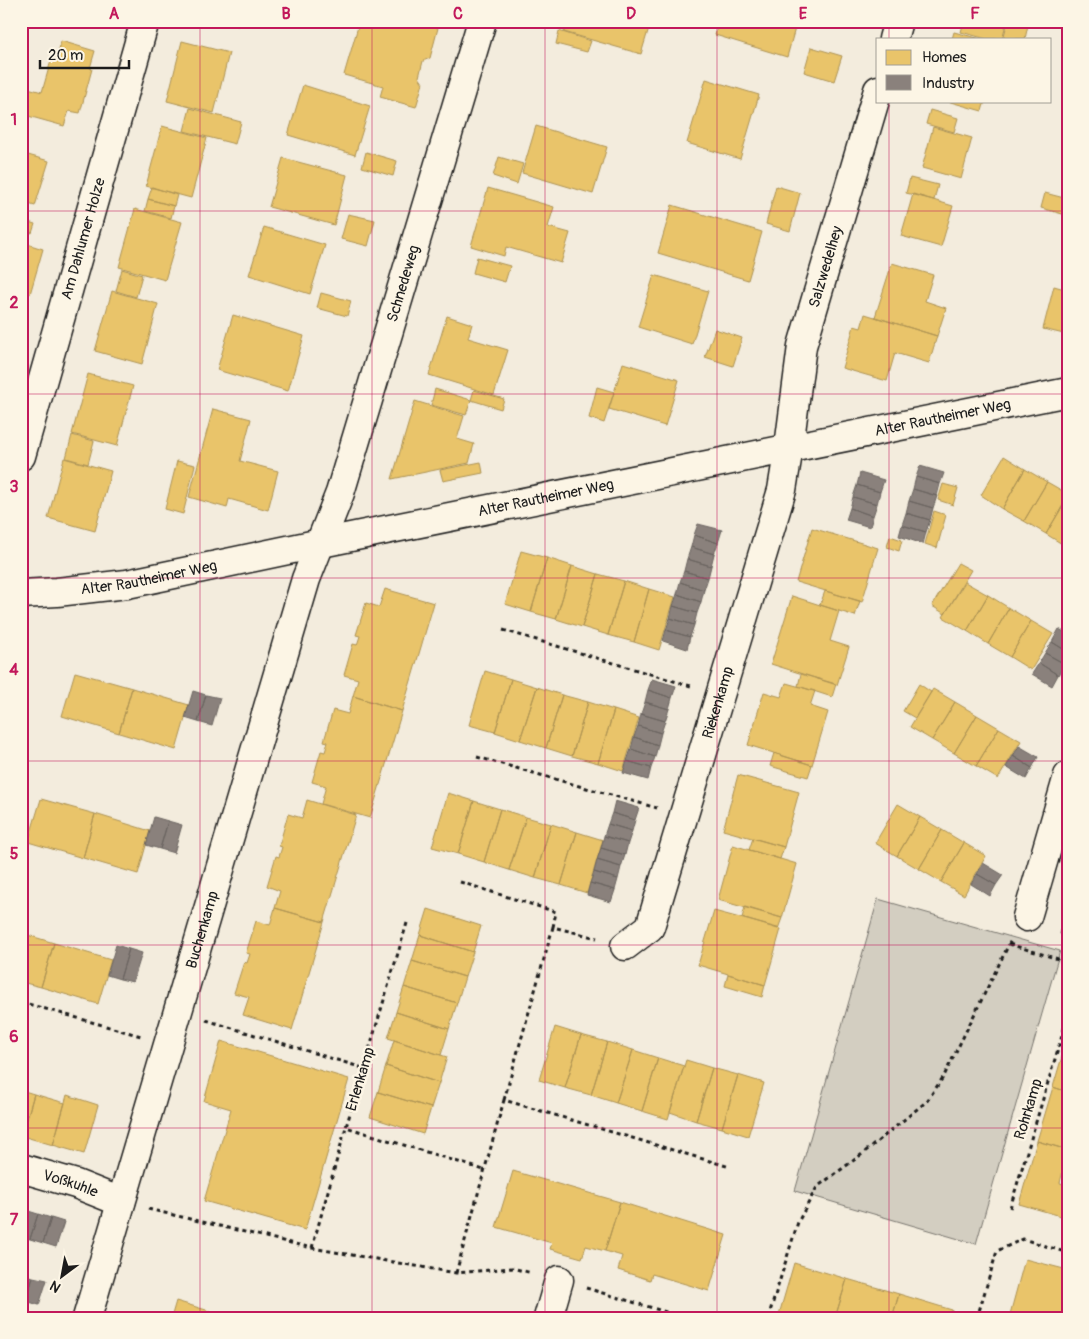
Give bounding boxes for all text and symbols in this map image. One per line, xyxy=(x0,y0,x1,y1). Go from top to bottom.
text: A xyxy=(109,4,120,24)
text: B xyxy=(281,4,291,24)
text: C xyxy=(453,4,463,24)
text: D xyxy=(626,4,636,24)
text: E xyxy=(799,4,808,24)
text: F xyxy=(970,4,980,24)
scale bar xyxy=(40,38,129,70)
legend xyxy=(876,38,1052,102)
text: 20 m xyxy=(48,46,83,65)
text: Homes xyxy=(922,48,967,67)
text: Industry xyxy=(922,74,975,93)
text: 1 xyxy=(11,110,17,130)
street label: Am Dahlumer Holze xyxy=(57,175,110,302)
street label: Salzwedelhey xyxy=(805,223,847,310)
street label: Schnedeweg xyxy=(383,243,424,324)
text: 2 xyxy=(10,293,19,313)
street label: Alter Rautheimer Weg xyxy=(873,395,1012,441)
street label: Alter Rautheimer Weg xyxy=(476,475,615,521)
text: 3 xyxy=(10,477,19,497)
street label: Alter Rautheimer Weg xyxy=(80,556,219,599)
text: 4 xyxy=(9,660,19,680)
street label: Riekenkamp xyxy=(698,664,738,741)
text: 5 xyxy=(10,844,19,864)
street label: Buchenkamp xyxy=(182,889,223,971)
text: 6 xyxy=(9,1027,19,1047)
street label: Erlenkamp xyxy=(342,1045,379,1113)
street label: Rohrkamp xyxy=(1010,1076,1047,1142)
street label: Voßkuhle xyxy=(41,1166,101,1202)
text: 7 xyxy=(10,1210,19,1230)
north arrow xyxy=(38,1252,88,1302)
text: N xyxy=(47,1277,64,1296)

